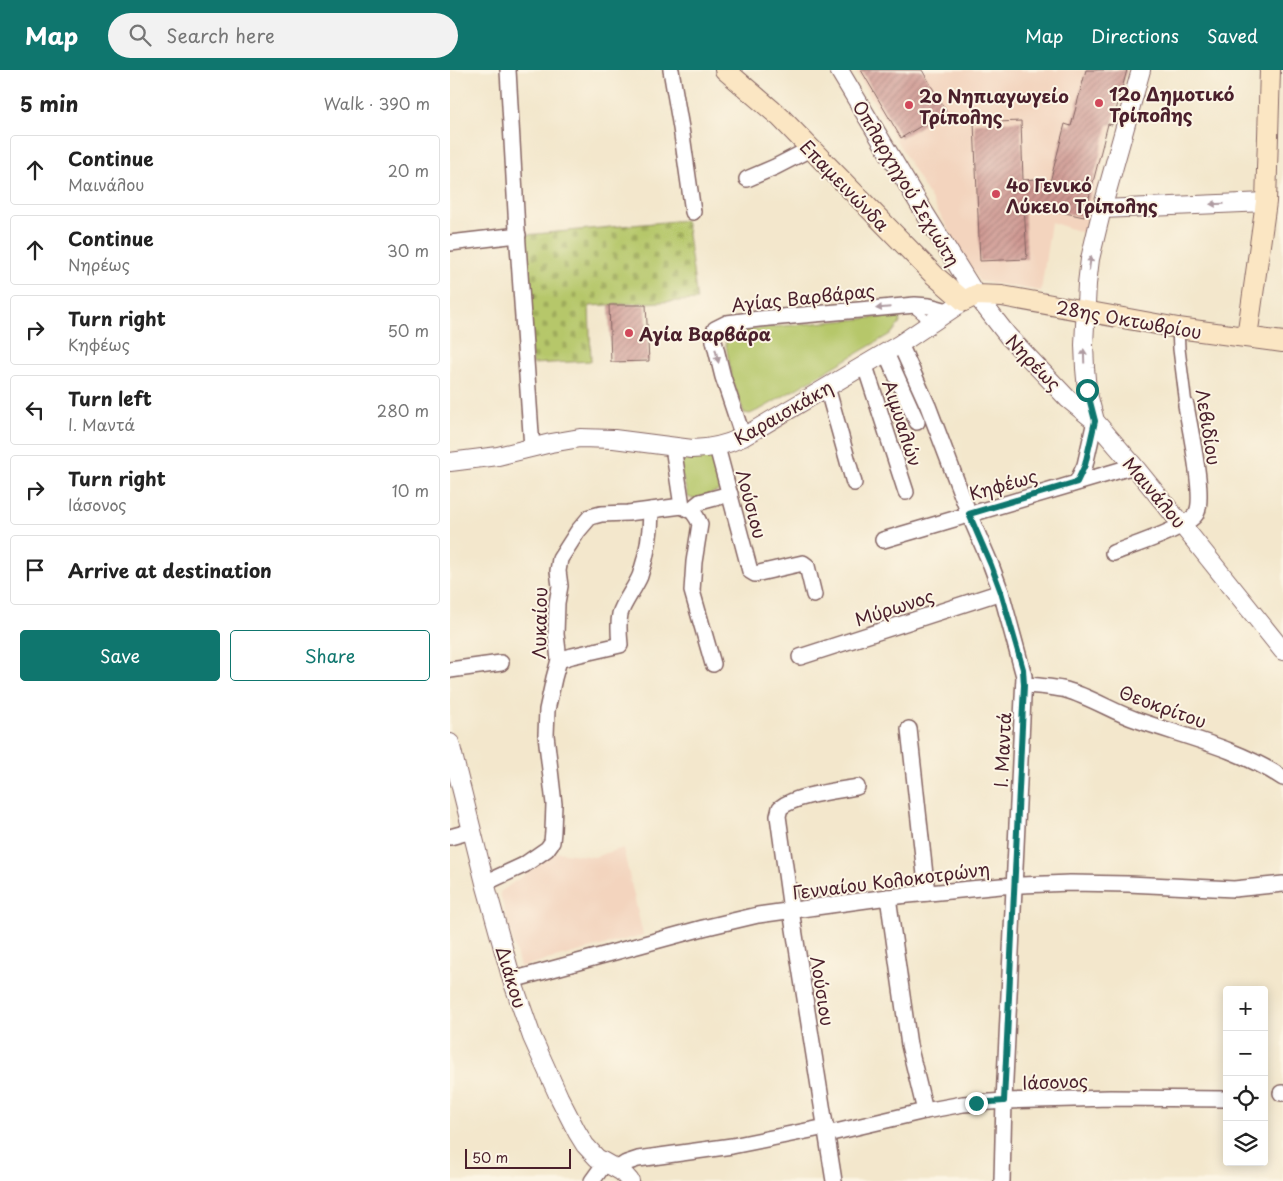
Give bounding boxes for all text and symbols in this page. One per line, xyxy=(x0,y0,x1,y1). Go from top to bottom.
search box xyxy=(108,13,458,58)
text: Map xyxy=(25,17,78,53)
icon: search xyxy=(126,21,154,49)
text: Search here xyxy=(166,21,275,49)
text: Map xyxy=(1025,22,1063,49)
text: Directions xyxy=(1091,22,1179,49)
text: Saved xyxy=(1207,22,1258,49)
place label: 12ο Δημοτικό Τρίπολης xyxy=(1109,80,1235,128)
place label: 2ο Νηπιαγωγείο Τρίπολης xyxy=(919,82,1069,130)
text: 5 min xyxy=(20,87,78,119)
text: Walk · 390 m xyxy=(324,91,430,115)
street label: Οπλαρχηγού Σεχιώτη xyxy=(847,95,967,271)
marker: 12ο Δημοτικό Τρίπολης xyxy=(1093,97,1105,109)
marker: 2ο Νηπιαγωγείο Τρίπολης xyxy=(903,99,915,111)
street label: Επαμεινώνδα xyxy=(794,133,896,237)
text: Continue xyxy=(68,144,154,172)
icon: ahead xyxy=(21,156,49,184)
text: 20 m xyxy=(388,158,429,182)
place label: 4ο Γενικό Λύκειο Τρίπολης xyxy=(1006,171,1158,219)
text: Μαινάλου xyxy=(68,172,144,196)
marker: 4ο Γενικό Λύκειο Τρίπολης xyxy=(990,188,1002,200)
one-way arrow xyxy=(1209,201,1225,209)
text: Continue xyxy=(68,224,154,252)
icon: ahead xyxy=(21,236,49,264)
text: 30 m xyxy=(387,238,429,262)
text: Νηρέως xyxy=(68,252,130,276)
one-way arrow xyxy=(1086,254,1094,270)
street label: Αγίας Βαρβάρας xyxy=(730,276,876,318)
street label: 28ης Οκτωβρίου xyxy=(1054,293,1204,345)
text: Turn right xyxy=(68,304,166,332)
one-way arrow xyxy=(874,304,890,312)
icon: right xyxy=(21,316,49,344)
text: 50 m xyxy=(388,318,429,342)
place label: Αγία Βαρβάρα xyxy=(638,320,771,347)
marker: Αγία Βαρβάρα xyxy=(623,327,635,339)
street label: Νηρέως xyxy=(1000,328,1068,396)
text: Κηφέως xyxy=(68,332,130,356)
one-way arrow xyxy=(713,348,721,363)
one-way arrow xyxy=(1080,348,1088,364)
street label: Καραισκάκη xyxy=(729,373,837,451)
street label: Αιμυαλών xyxy=(876,376,930,470)
route start xyxy=(1076,379,1099,402)
text: Turn left xyxy=(68,384,152,412)
street label: Λεβιδίου xyxy=(1190,387,1228,467)
icon: left xyxy=(21,396,49,424)
text: 280 m xyxy=(377,398,429,422)
text: Ι. Μαντά xyxy=(68,412,135,436)
street label: Μαινάλου xyxy=(1117,450,1193,534)
street label: Κηφέως xyxy=(966,461,1040,507)
text: Turn right xyxy=(68,464,166,492)
street label: Λούσιου xyxy=(730,466,774,542)
icon: right xyxy=(21,476,49,504)
text: 10 m xyxy=(392,478,429,502)
text: Ιάσονος xyxy=(68,492,127,516)
icon: arrive xyxy=(21,556,49,584)
text: Arrive at destination xyxy=(68,556,272,584)
street label: Μύρωνος xyxy=(851,582,937,632)
street label: Λυκαίου xyxy=(525,587,553,659)
button: Save xyxy=(20,630,220,681)
button: Share xyxy=(230,630,430,681)
street label: Θεοκρίτου xyxy=(1116,678,1210,734)
street label: Ι. Μαντά xyxy=(987,712,1017,788)
street label: Γενναίου Κολοκοτρώνη xyxy=(791,854,991,906)
street label: Διάκου xyxy=(490,943,534,1011)
street label: Λούσιου xyxy=(804,954,842,1028)
map controls xyxy=(1223,986,1268,1166)
button: + xyxy=(1223,986,1268,1031)
button: − xyxy=(1223,1031,1268,1076)
street label: Ιάσονος xyxy=(1022,1066,1088,1096)
button: locate xyxy=(1223,1076,1268,1121)
route end xyxy=(965,1092,988,1115)
button: layers xyxy=(1223,1121,1268,1166)
scale bar xyxy=(465,1146,571,1169)
text: 50 m xyxy=(472,1147,508,1168)

